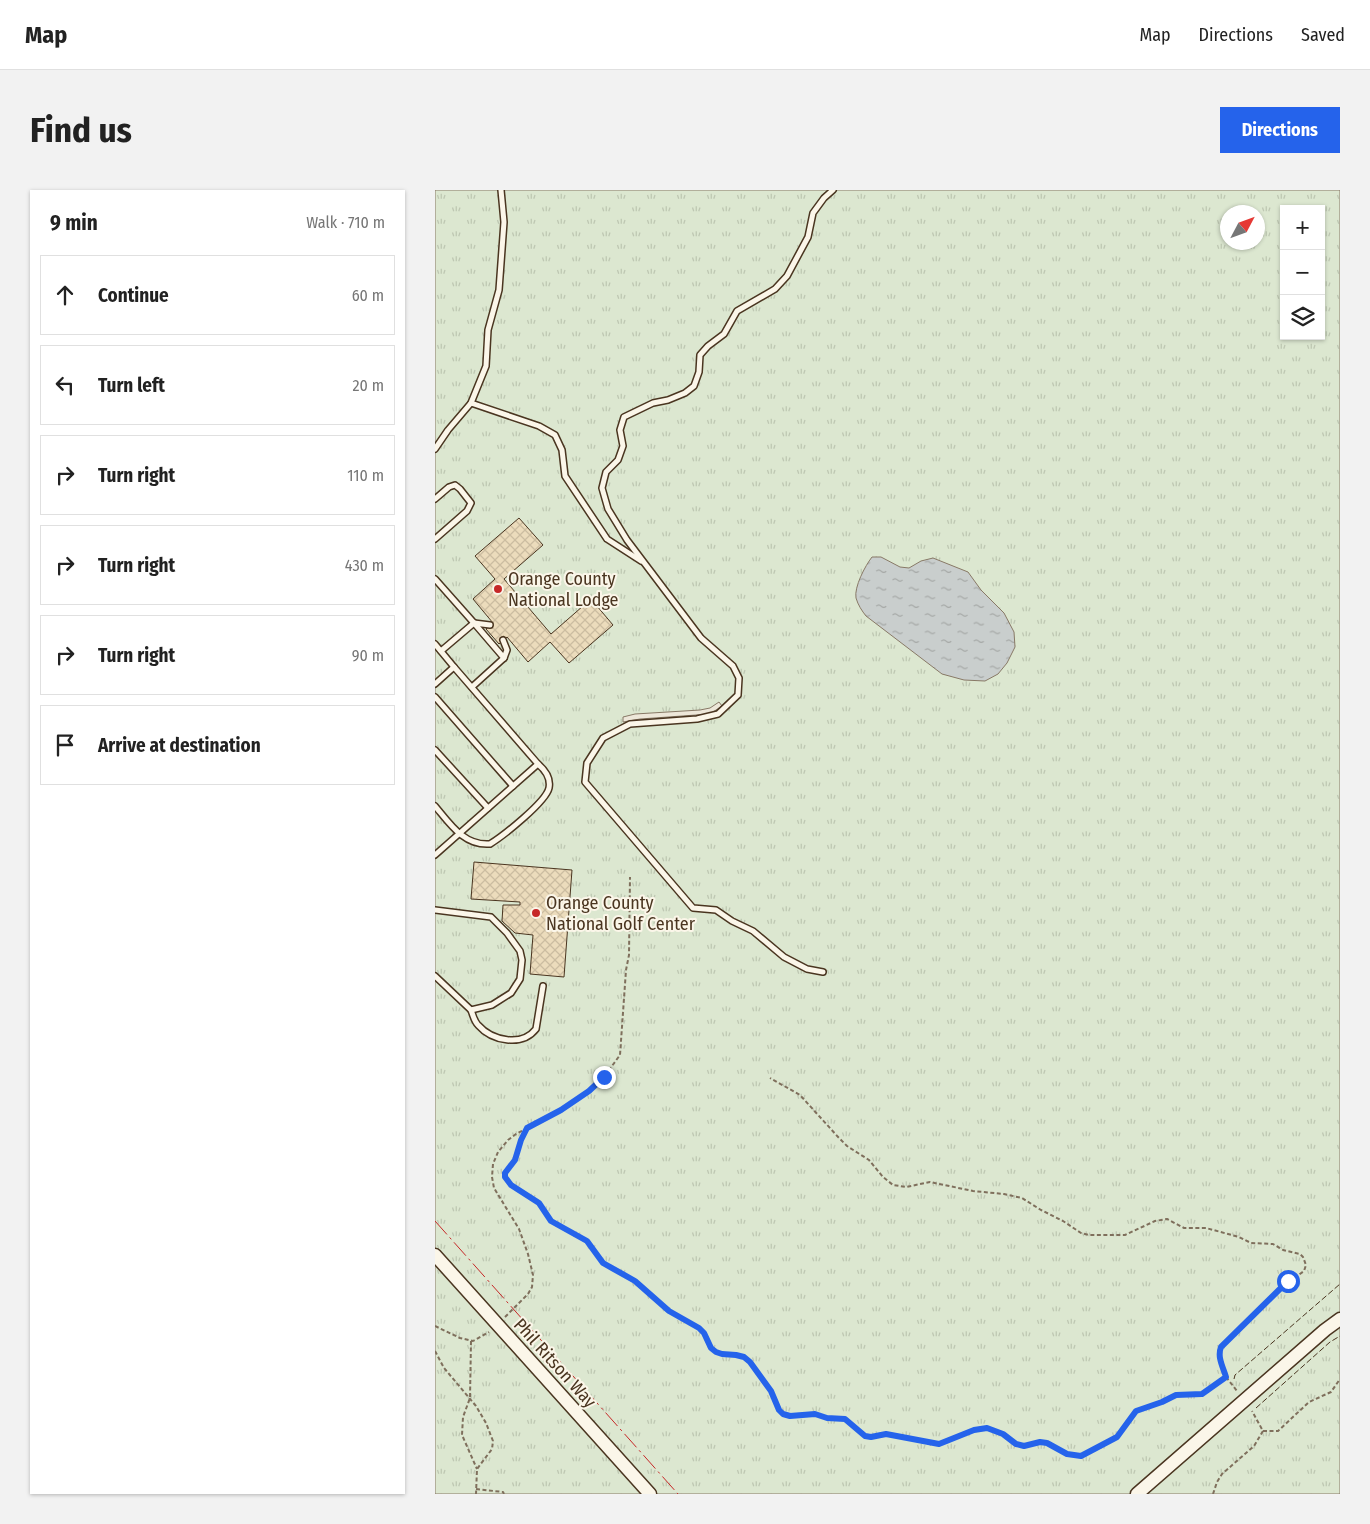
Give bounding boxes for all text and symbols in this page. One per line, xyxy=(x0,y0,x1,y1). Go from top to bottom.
text: Map xyxy=(25,21,67,49)
text: Map xyxy=(1139,24,1171,46)
text: Directions xyxy=(1199,24,1273,46)
text: Saved xyxy=(1301,24,1345,46)
button: Directions xyxy=(1220,107,1340,153)
text: Find us xyxy=(30,109,132,151)
north arrow xyxy=(1220,205,1265,250)
map controls xyxy=(1280,205,1325,340)
button: + xyxy=(1280,205,1325,250)
text: 9 min xyxy=(50,210,98,236)
text: Walk · 710 m xyxy=(306,213,385,232)
button: − xyxy=(1280,250,1325,295)
icon: ahead xyxy=(51,281,79,309)
text: Continue xyxy=(98,284,169,307)
text: 60 m xyxy=(352,286,384,305)
button: layers xyxy=(1280,295,1325,340)
icon: left xyxy=(51,371,79,399)
text: Turn left xyxy=(98,374,165,397)
text: 20 m xyxy=(353,376,384,395)
icon: right xyxy=(51,461,79,489)
text: Turn right xyxy=(98,464,175,487)
text: 110 m xyxy=(347,466,384,485)
icon: right xyxy=(51,551,79,579)
text: Turn right xyxy=(98,554,175,577)
text: 430 m xyxy=(345,556,384,575)
place label: Orange County National Lodge xyxy=(508,568,619,611)
marker: Orange County National Lodge xyxy=(492,583,504,595)
icon: right xyxy=(51,641,79,669)
text: Turn right xyxy=(98,644,175,667)
text: 90 m xyxy=(352,646,384,665)
icon: arrive xyxy=(51,731,79,759)
text: Arrive at destination xyxy=(98,734,261,757)
place label: Orange County National Golf Center xyxy=(546,892,696,935)
marker: Orange County National Golf Center xyxy=(530,907,542,919)
route end xyxy=(593,1066,616,1089)
route start xyxy=(1277,1270,1300,1293)
street label: Phil Ritson Way xyxy=(509,1314,601,1412)

